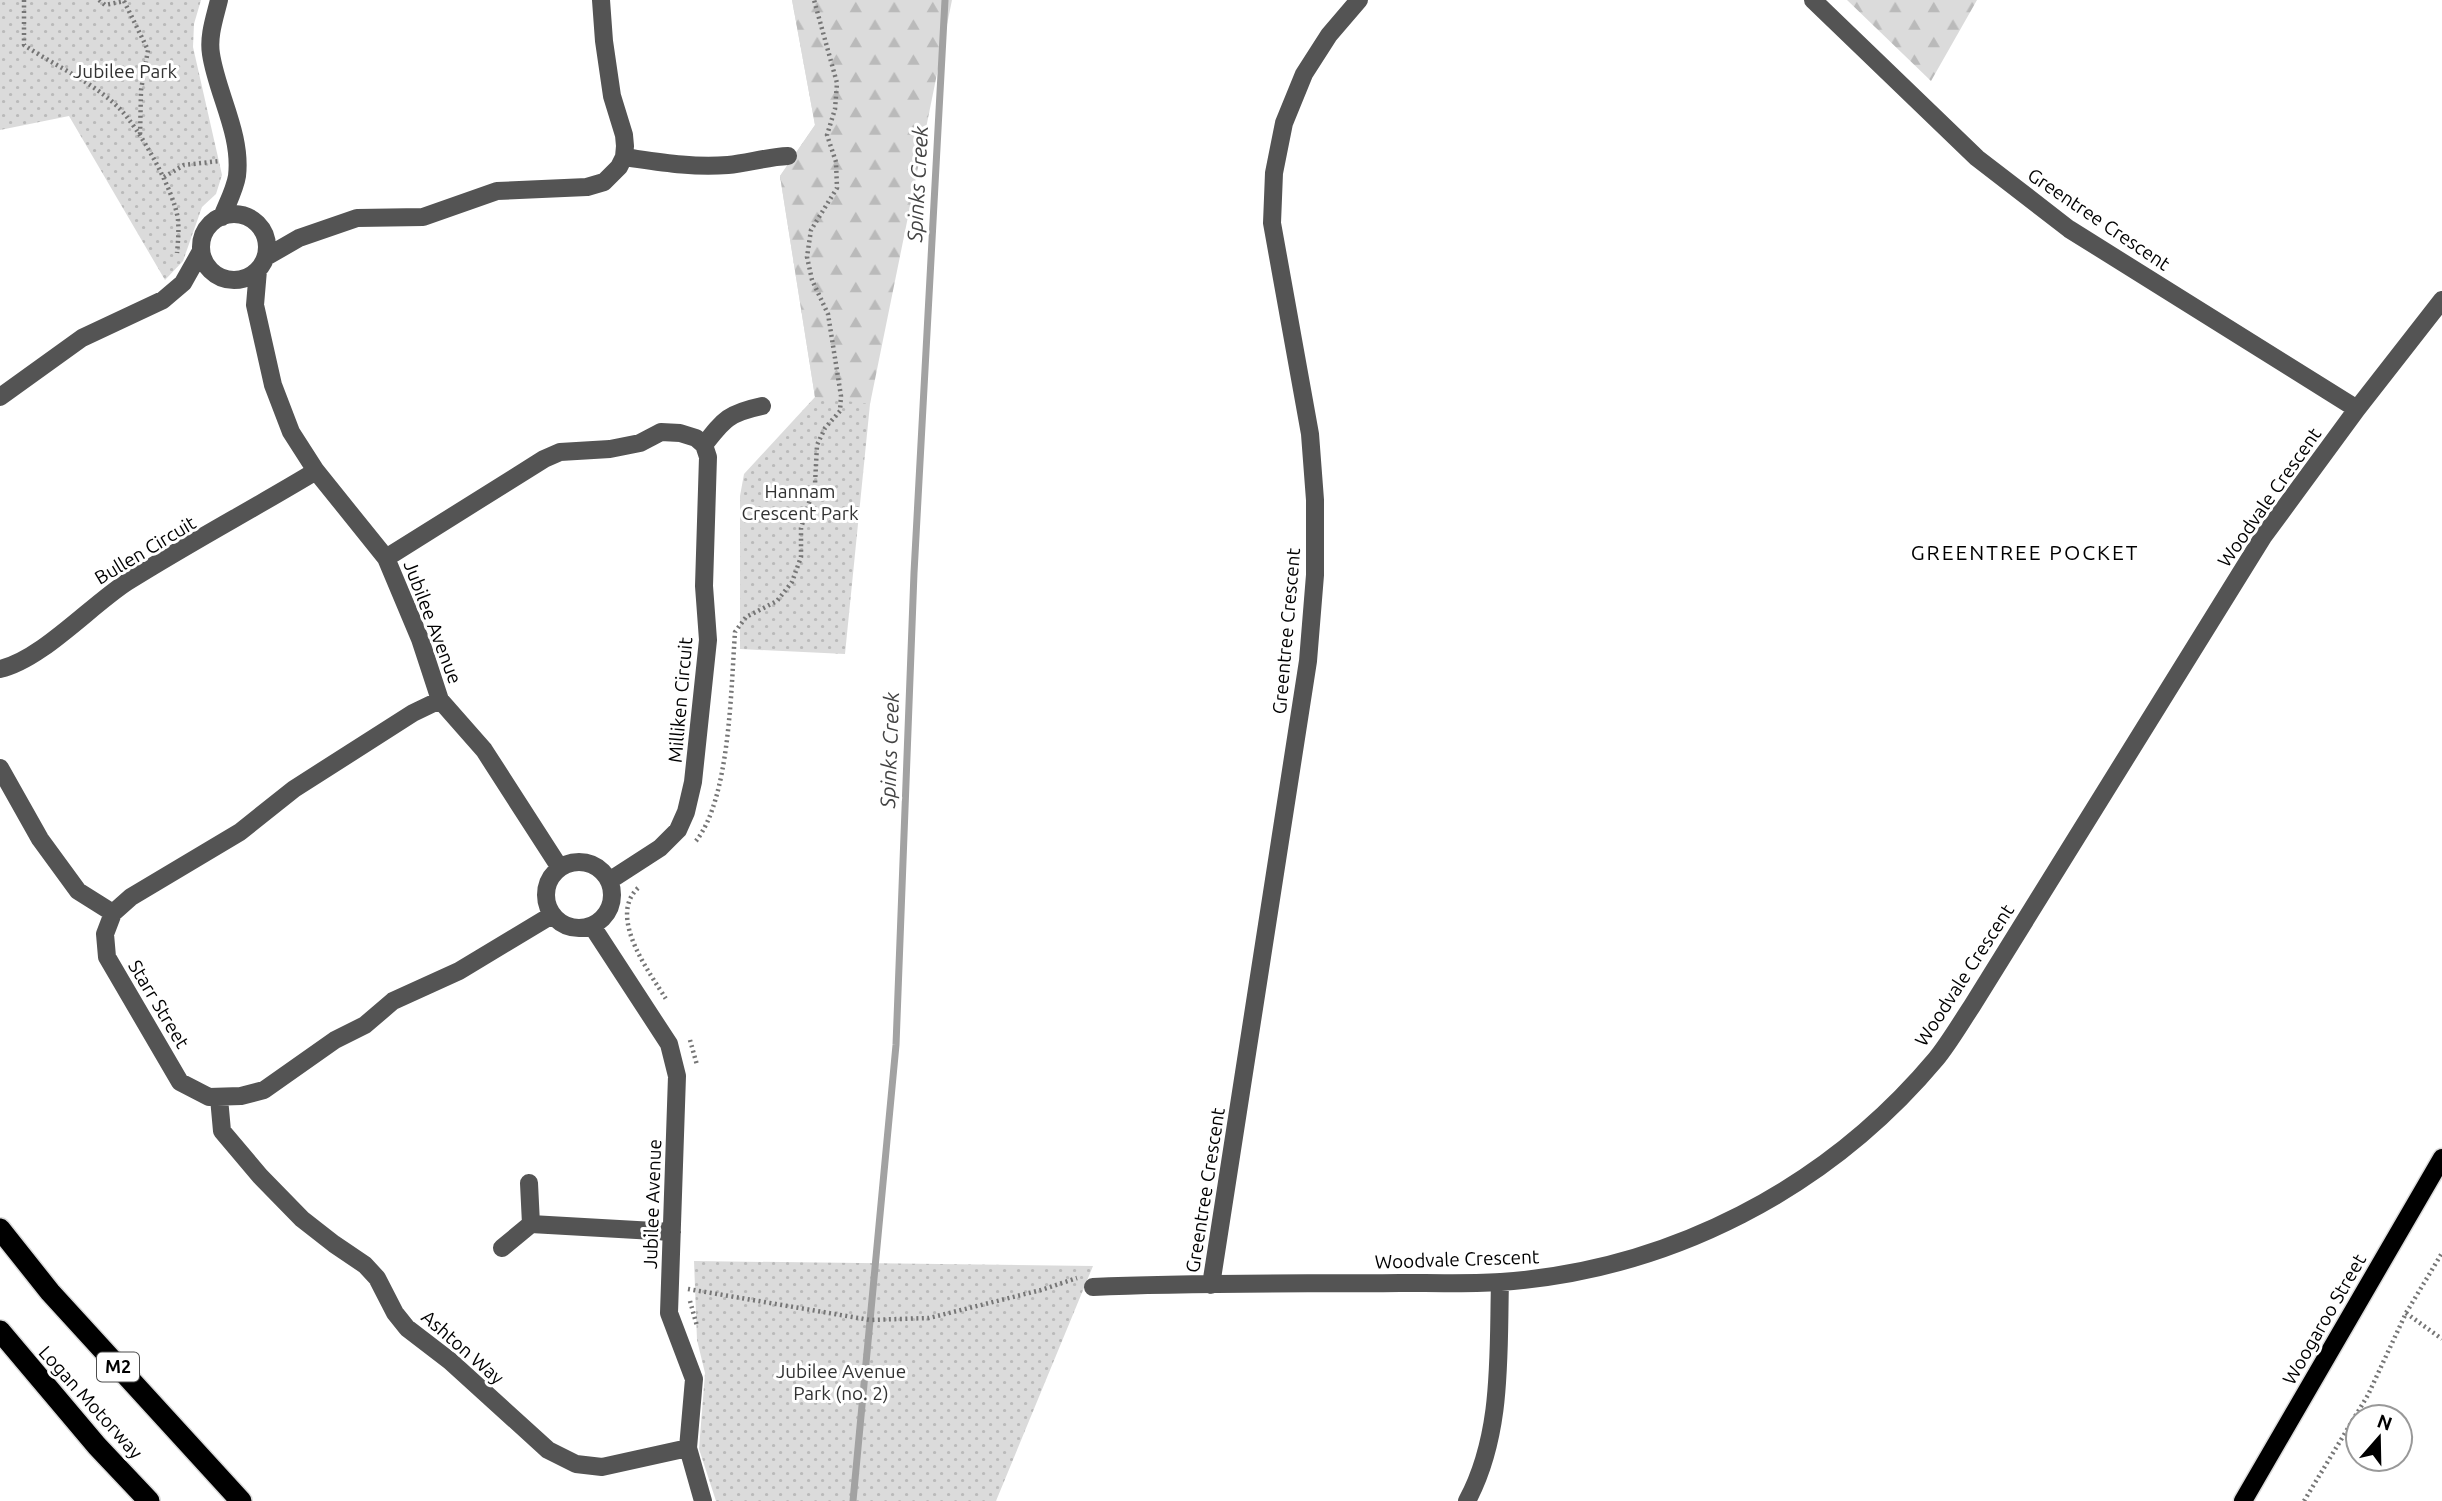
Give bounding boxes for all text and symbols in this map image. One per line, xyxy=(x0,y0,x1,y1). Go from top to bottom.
park label: Jubilee Park xyxy=(73,60,177,82)
water label: Spinks Creek xyxy=(902,125,932,244)
street label: Greentree Crescent xyxy=(2024,163,2175,275)
street label: Woodvale Crescent xyxy=(2213,423,2326,571)
park label: Hannam Crescent Park xyxy=(741,480,859,524)
street label: Bullen Circuit xyxy=(91,511,200,589)
district label: GREENTREE POCKET xyxy=(1911,540,2139,564)
street label: Greentree Crescent xyxy=(1268,546,1304,715)
street label: Jubilee Avenue xyxy=(399,557,467,687)
street label: Milliken Circuit xyxy=(664,636,696,764)
water label: Spinks Creek xyxy=(875,691,903,810)
street label: Woodvale Crescent xyxy=(1910,900,2018,1050)
street label: Starr Street xyxy=(124,956,194,1053)
street label: Greentree Crescent xyxy=(1181,1105,1229,1274)
street label: Jubilee Avenue xyxy=(639,1139,665,1269)
street label: Woodvale Crescent xyxy=(1374,1245,1540,1273)
street label: Woogaroo Street xyxy=(2278,1249,2371,1388)
street label: Ashton Way xyxy=(417,1305,509,1389)
street label: Logan Motorway xyxy=(35,1341,147,1463)
road number: M2 xyxy=(97,1352,139,1382)
park label: Jubilee Avenue Park (no. 2) xyxy=(776,1360,906,1404)
north arrow xyxy=(2344,1403,2414,1473)
text: N xyxy=(2374,1409,2395,1435)

